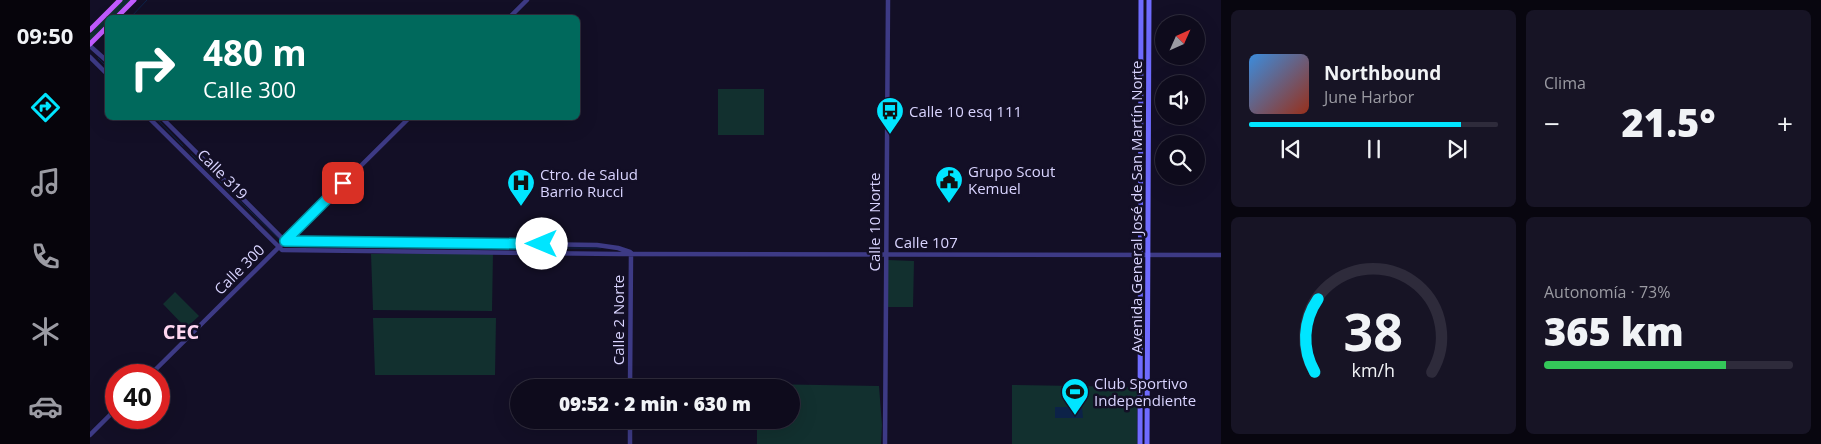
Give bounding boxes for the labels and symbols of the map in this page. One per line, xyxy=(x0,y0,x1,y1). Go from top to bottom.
north arrow xyxy=(1155,15,1205,65)
street label: Avenida General José de San Martín Norte xyxy=(1126,61,1146,353)
bus stop icon: Calle 10 esq 111 xyxy=(875,96,905,135)
place label: Calle 10 esq 111 xyxy=(909,101,1022,121)
street label: Calle 319 xyxy=(194,145,252,203)
place label: Grupo Scout Kemuel xyxy=(968,161,1055,198)
pin xyxy=(322,162,364,204)
place label: Ctro. de Salud Barrio Rucci xyxy=(540,164,638,201)
public building icon: Grupo Scout Kemuel xyxy=(934,165,964,204)
hospital icon: Ctro. de Salud Barrio Rucci xyxy=(506,168,536,207)
street label: Calle 10 Norte xyxy=(864,173,884,271)
position arrow xyxy=(515,217,567,269)
street label: Calle 107 xyxy=(894,232,958,252)
street label: Calle 300 xyxy=(210,240,268,298)
street label: Calle 2 Norte xyxy=(608,275,628,365)
district label: CEC xyxy=(163,318,200,345)
speed limit sign: 40 xyxy=(105,364,170,429)
place label: Club Sportivo Independiente xyxy=(1094,373,1196,410)
sports icon: Club Sportivo Independiente xyxy=(1060,377,1090,416)

